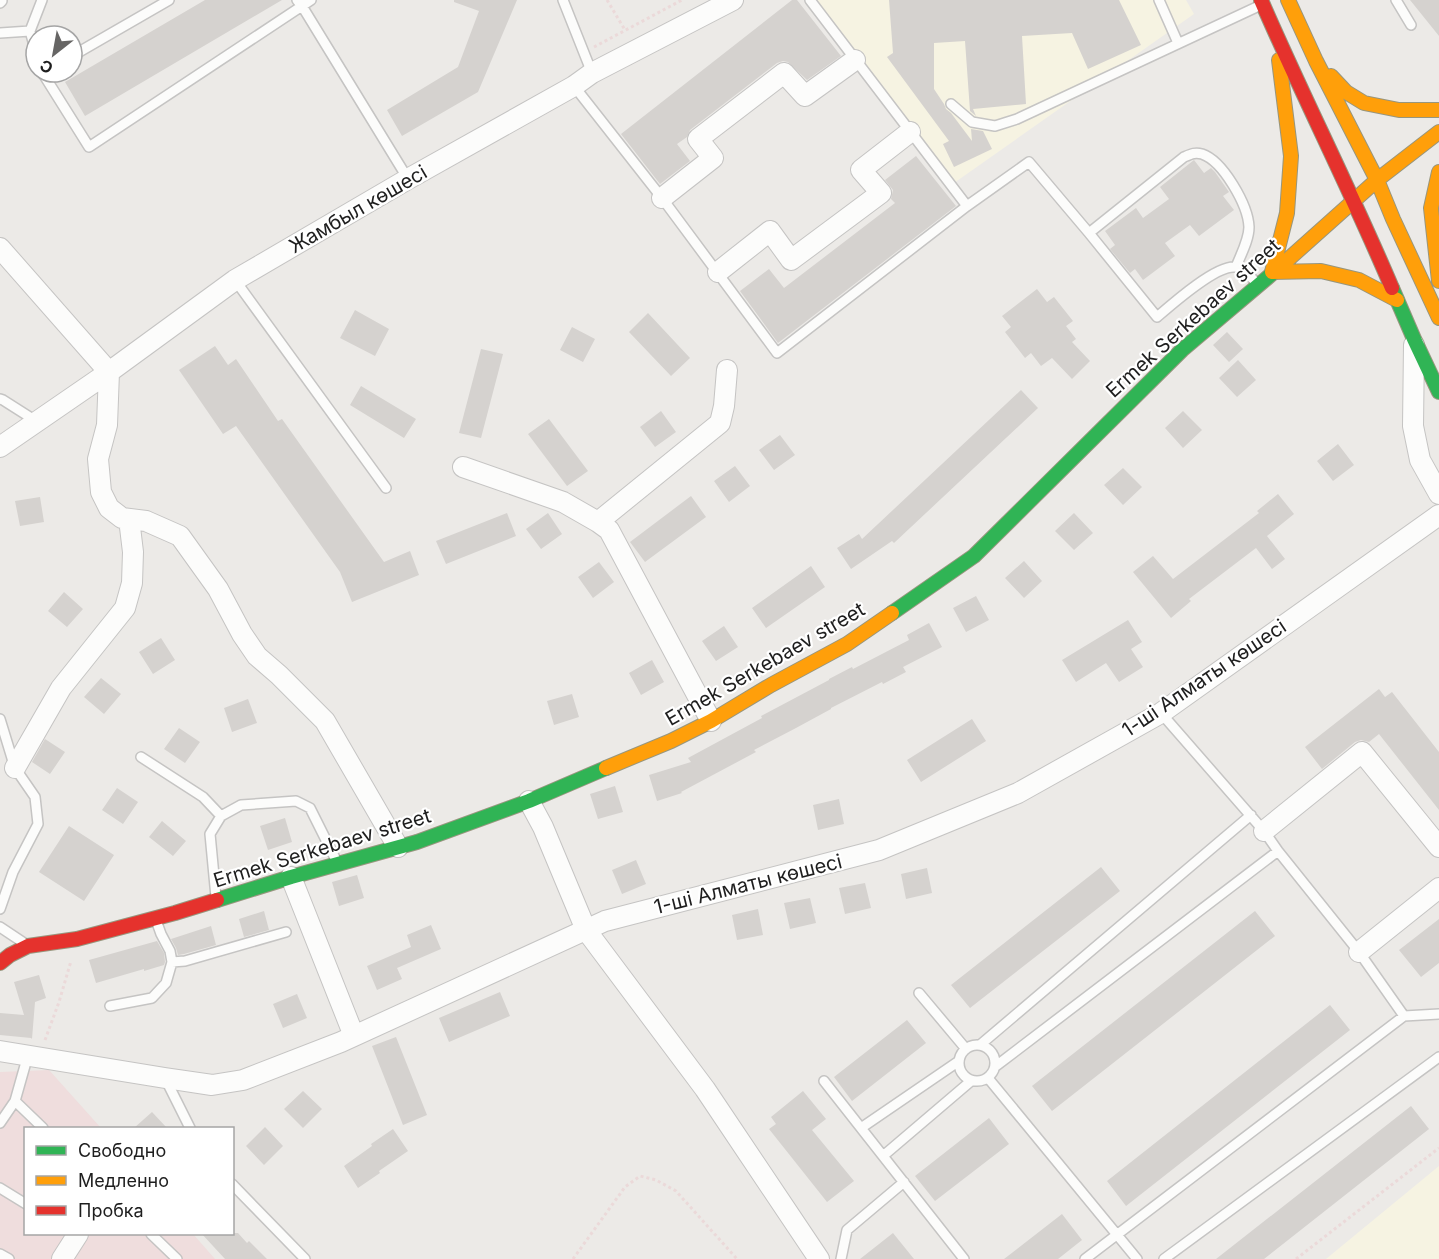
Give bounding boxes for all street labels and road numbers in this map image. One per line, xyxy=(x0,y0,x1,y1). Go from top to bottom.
street label: Жамбыл көшесі xyxy=(285,160,431,258)
street label: Ermek Serkebaev street xyxy=(1101,233,1285,403)
street label: Ermek Serkebaev street xyxy=(661,597,869,731)
street label: 1-ші Алматы көшесі xyxy=(1117,614,1291,742)
street label: Ermek Serkebaev street xyxy=(210,803,434,893)
street label: 1-ші Алматы көшесі xyxy=(652,849,844,919)

